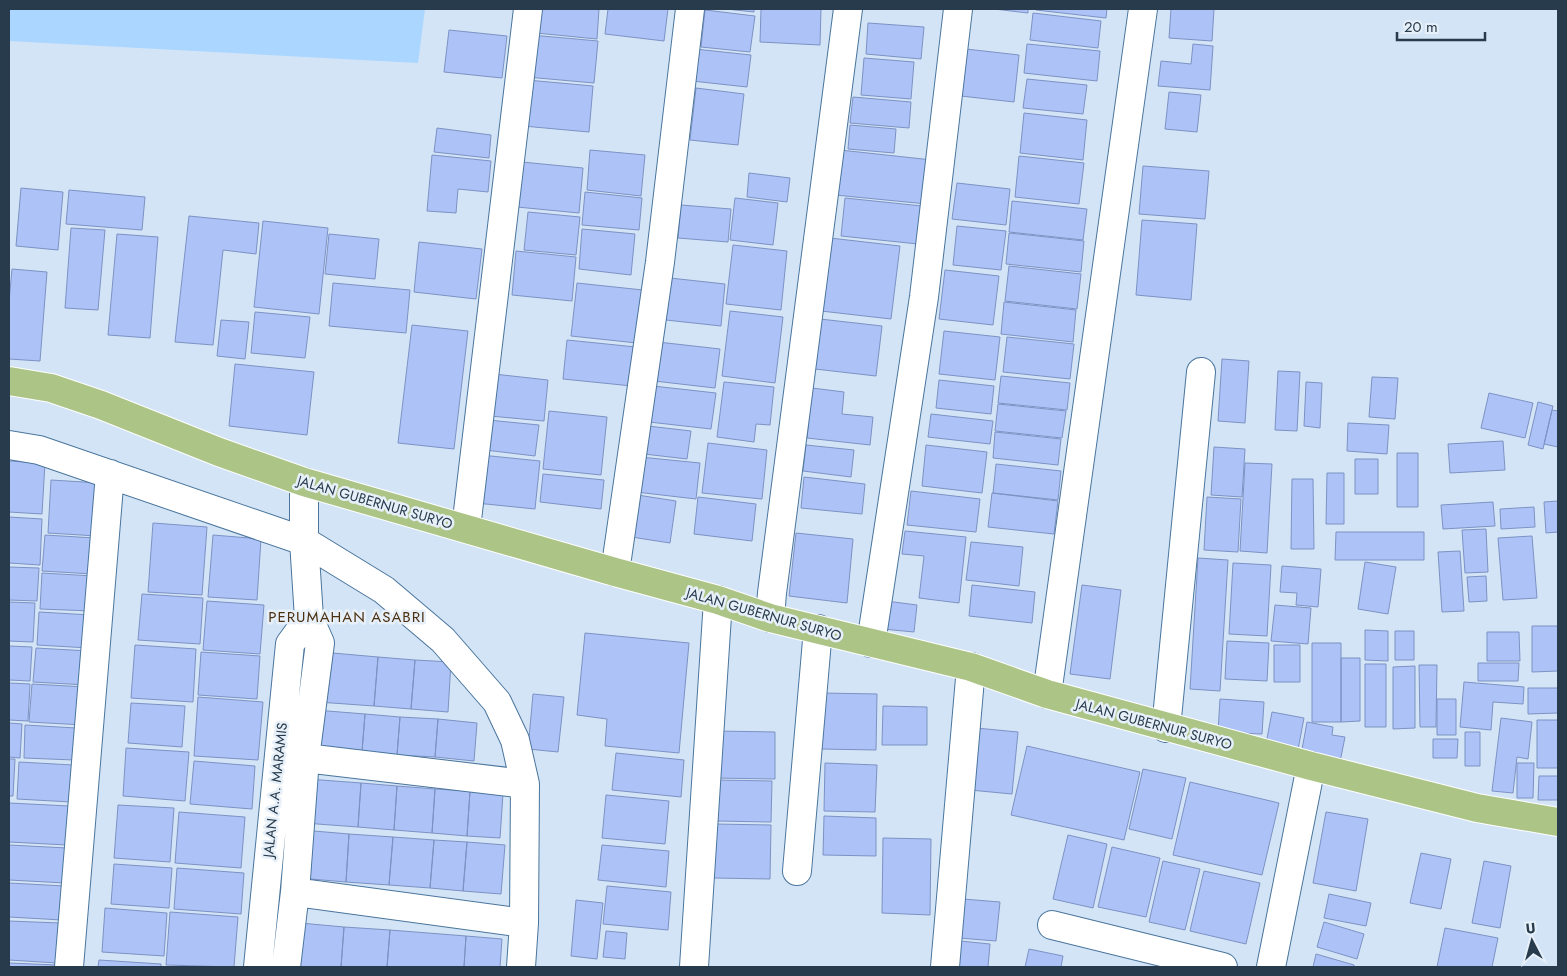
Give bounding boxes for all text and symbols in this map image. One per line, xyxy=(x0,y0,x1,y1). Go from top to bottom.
scale bar xyxy=(1397,10,1484,42)
text: 20 m xyxy=(1404,16,1438,38)
street label: JALAN GUBERNUR SURYO xyxy=(293,470,455,534)
street label: JALAN GUBERNUR SURYO xyxy=(682,582,844,646)
district label: PERUMAHAN ASABRI xyxy=(268,606,426,628)
street label: JALAN GUBERNUR SURYO xyxy=(1072,693,1234,754)
street label: JALAN A.A. MARAMIS xyxy=(258,721,292,860)
north arrow xyxy=(1507,916,1557,966)
text: U xyxy=(1525,918,1537,939)

